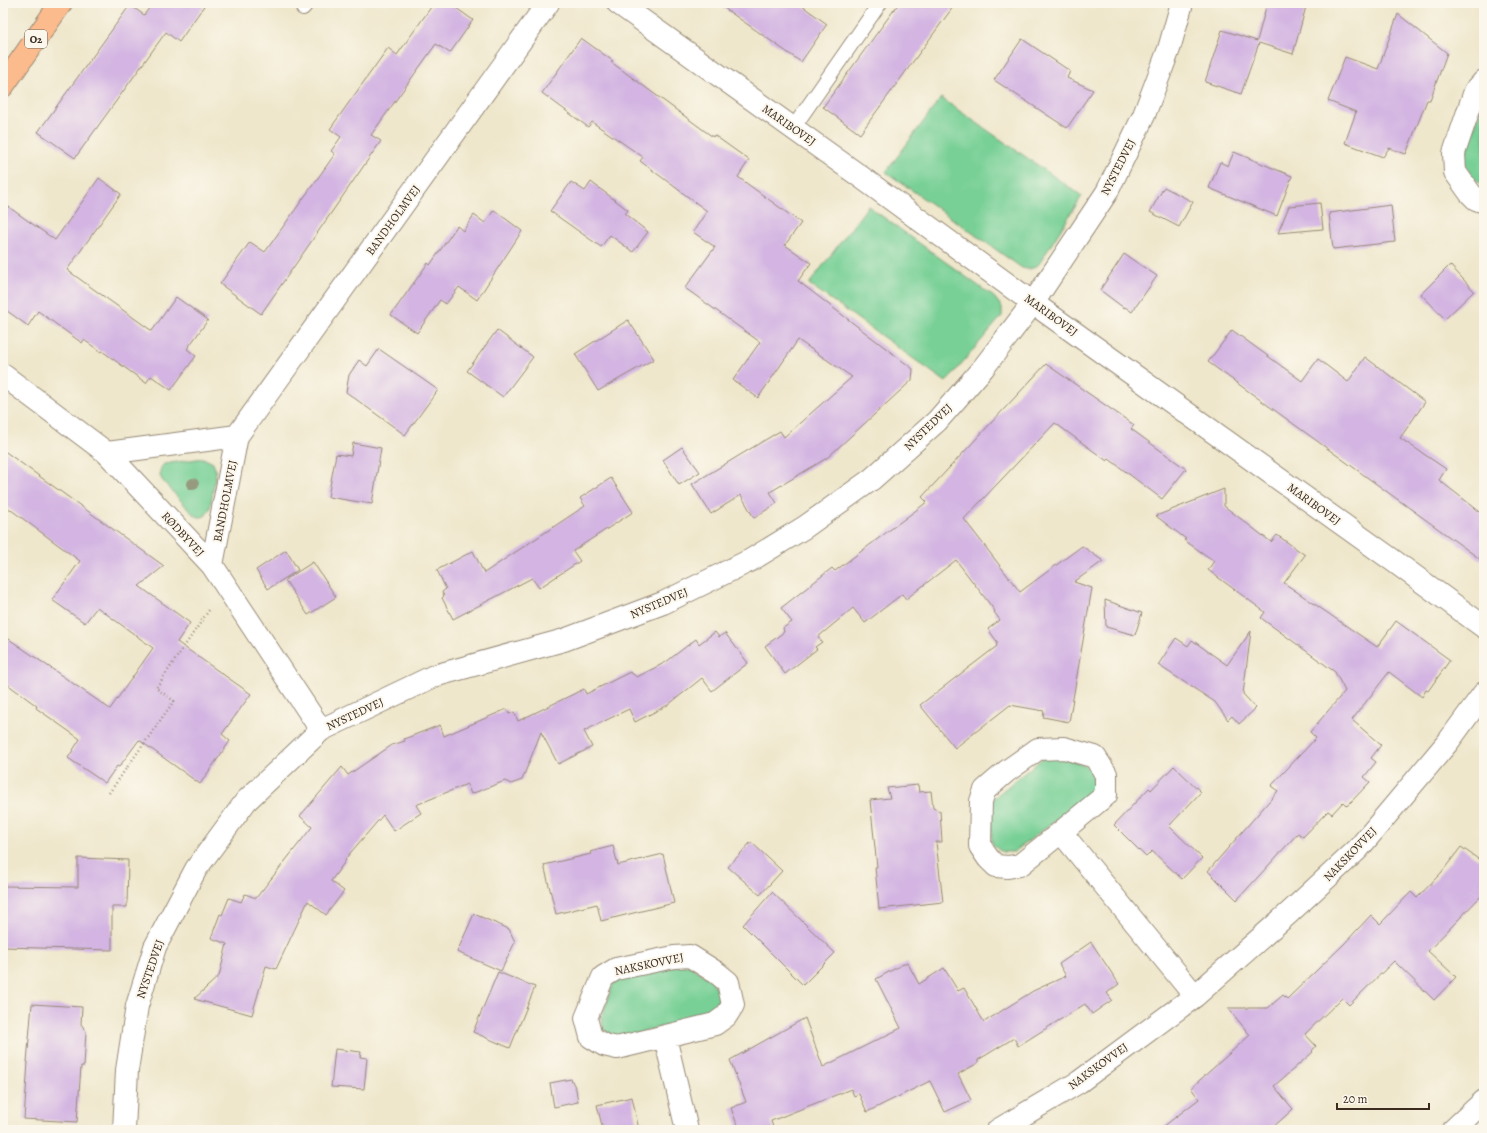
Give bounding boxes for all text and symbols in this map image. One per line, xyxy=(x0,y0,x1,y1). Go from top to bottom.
road number: O2 xyxy=(25,30,47,48)
street label: MARIBOVEJ xyxy=(759,101,819,149)
street label: NYSTEDVEJ xyxy=(1097,136,1139,198)
street label: BANDHOLMVEJ xyxy=(362,182,424,258)
street label: MARIBOVEJ xyxy=(1021,290,1081,340)
street label: NYSTEDVEJ xyxy=(900,400,956,454)
street label: BANDHOLMVEJ xyxy=(209,459,241,543)
street label: MARIBOVEJ xyxy=(1284,479,1344,529)
street label: RØDBYVEJ xyxy=(158,508,208,560)
street label: NYSTEDVEJ xyxy=(628,584,690,622)
street label: NYSTEDVEJ xyxy=(324,694,386,734)
street label: NAKSKOVVEJ xyxy=(1320,823,1380,885)
street label: NYSTEDVEJ xyxy=(132,937,168,1001)
street label: NAKSKOVVEJ xyxy=(613,949,685,979)
street label: NAKSKOVVEJ xyxy=(1065,1039,1131,1093)
scale bar xyxy=(1337,1085,1429,1111)
text: 20 m xyxy=(1343,1091,1367,1107)

